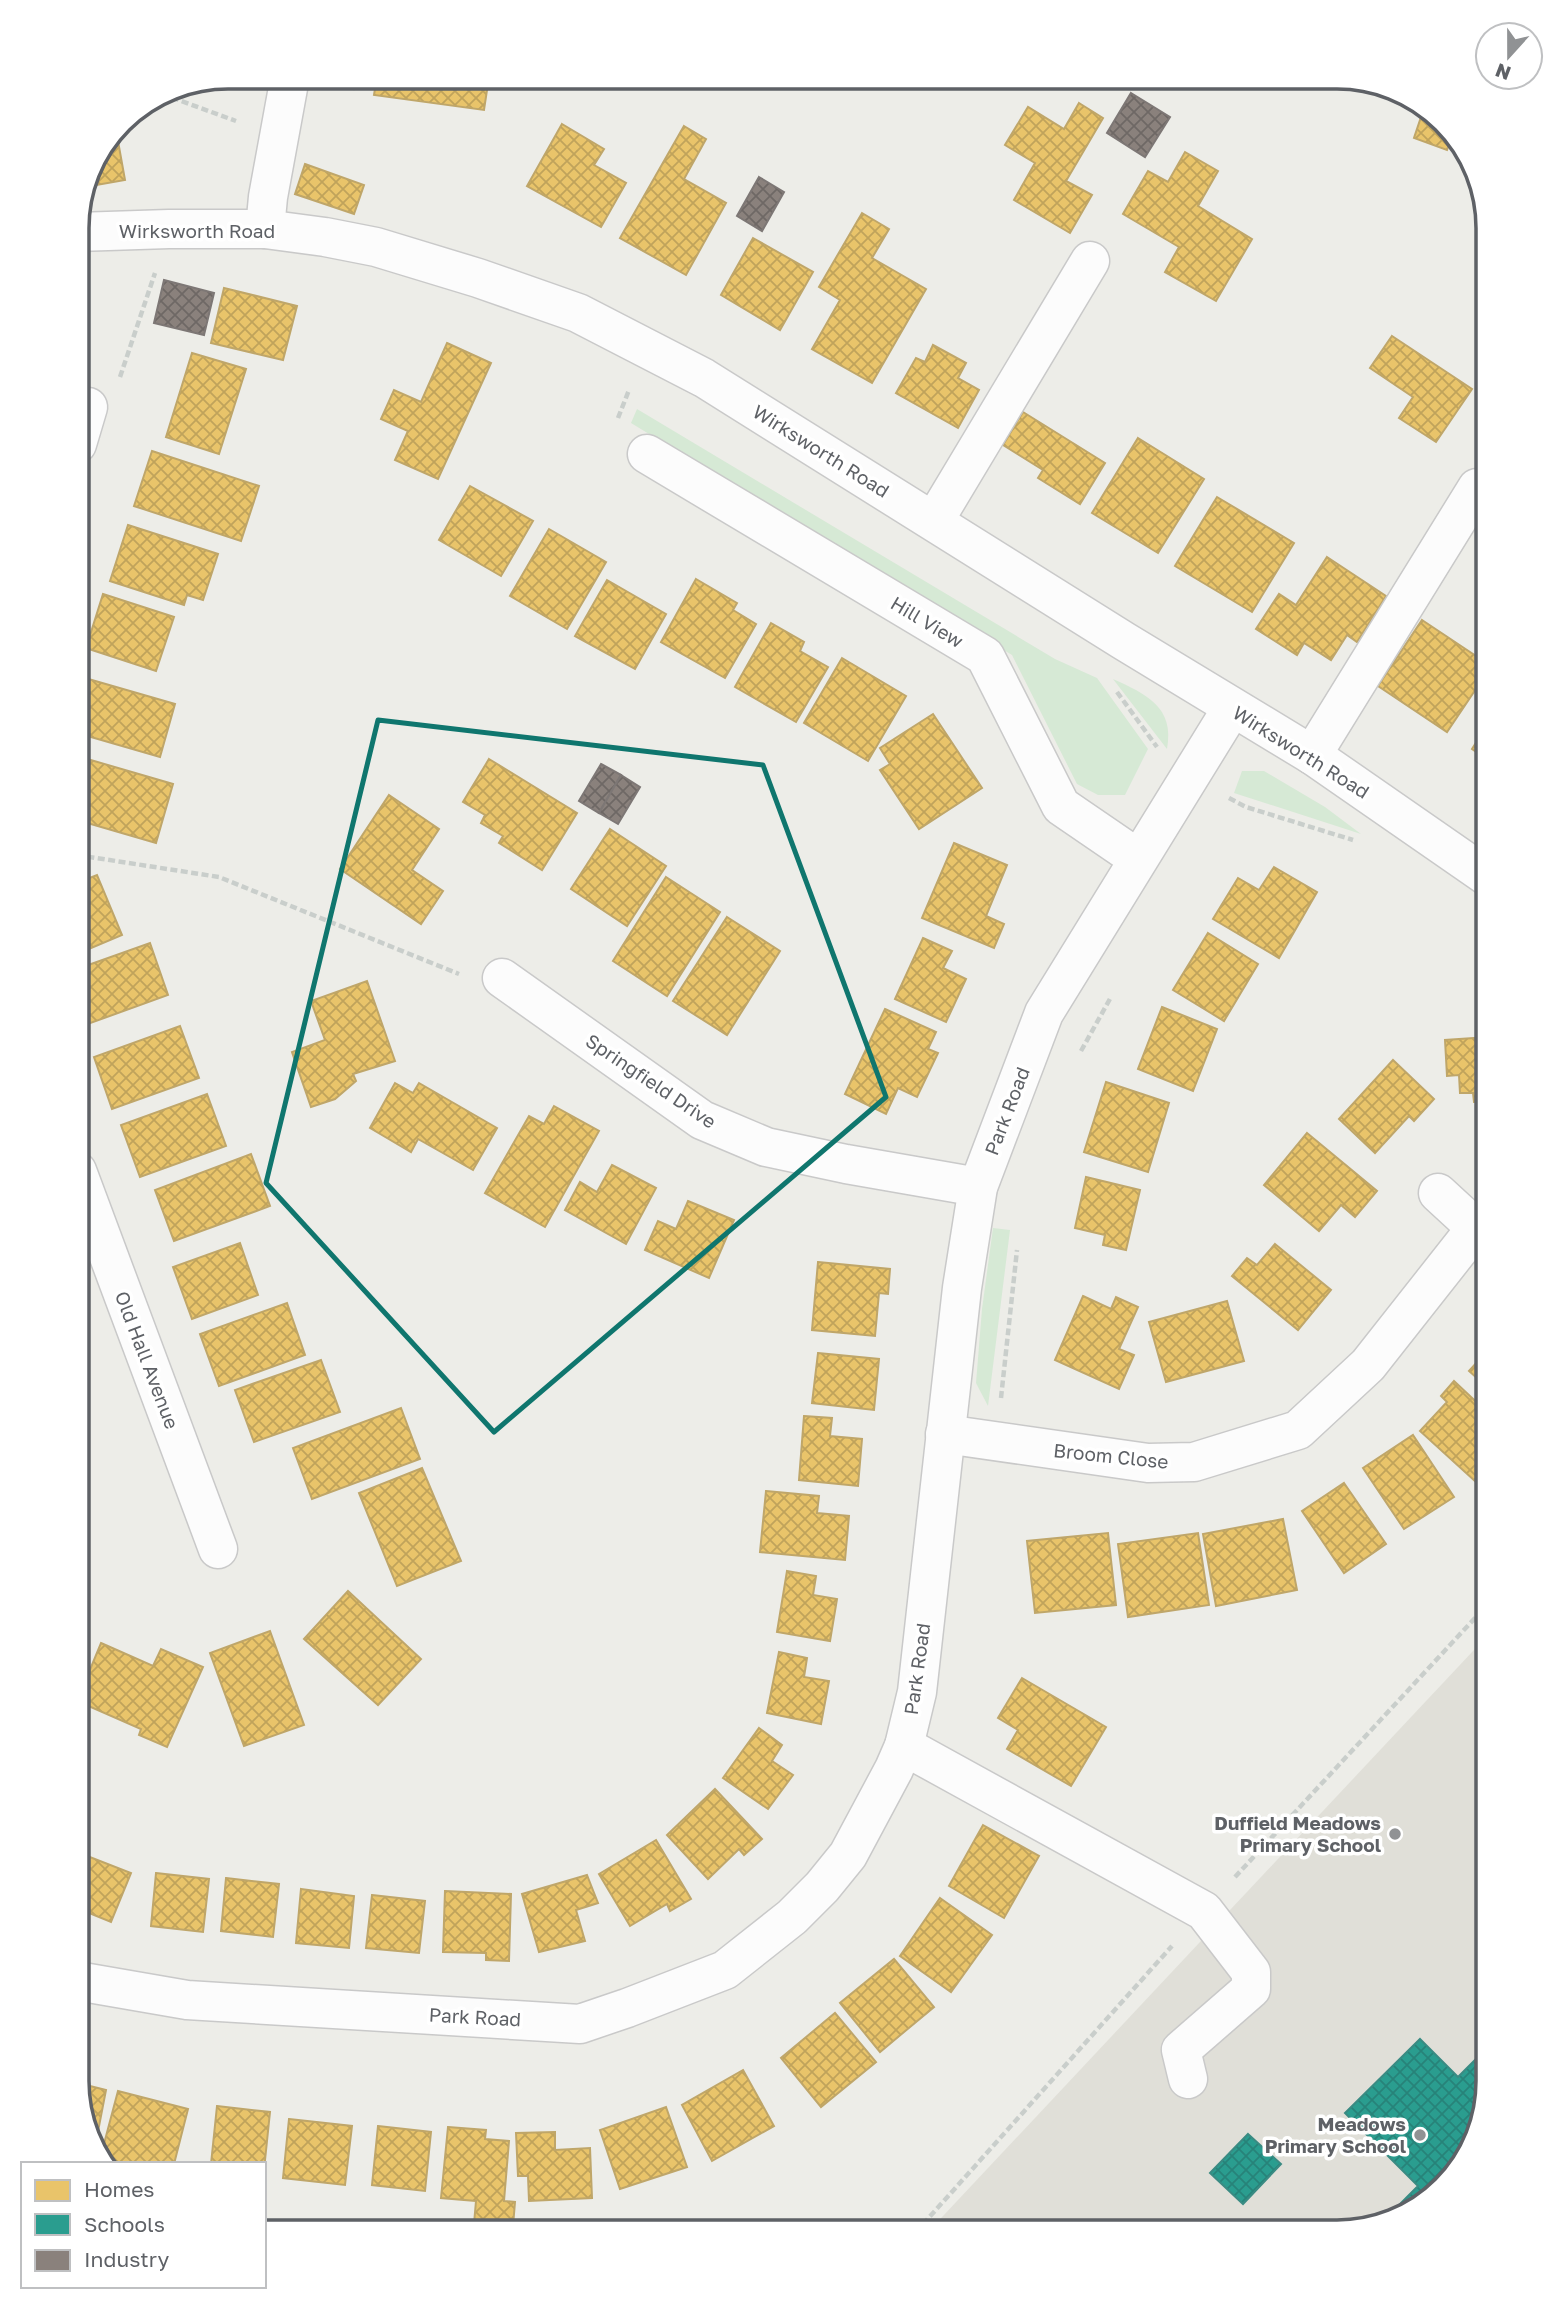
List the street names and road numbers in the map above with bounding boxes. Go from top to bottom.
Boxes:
street label: Wirksworth Road [119,219,275,242]
street label: Wirksworth Road [749,399,894,502]
street label: Hill View [887,591,968,652]
street label: Wirksworth Road [1229,700,1374,803]
street label: Springfield Drive [582,1029,721,1133]
street label: Park Road [979,1064,1034,1158]
street label: Old Hall Avenue [111,1288,184,1432]
street label: Broom Close [1052,1438,1170,1473]
street label: Park Road [899,1622,934,1716]
street label: Park Road [428,2003,522,2030]

